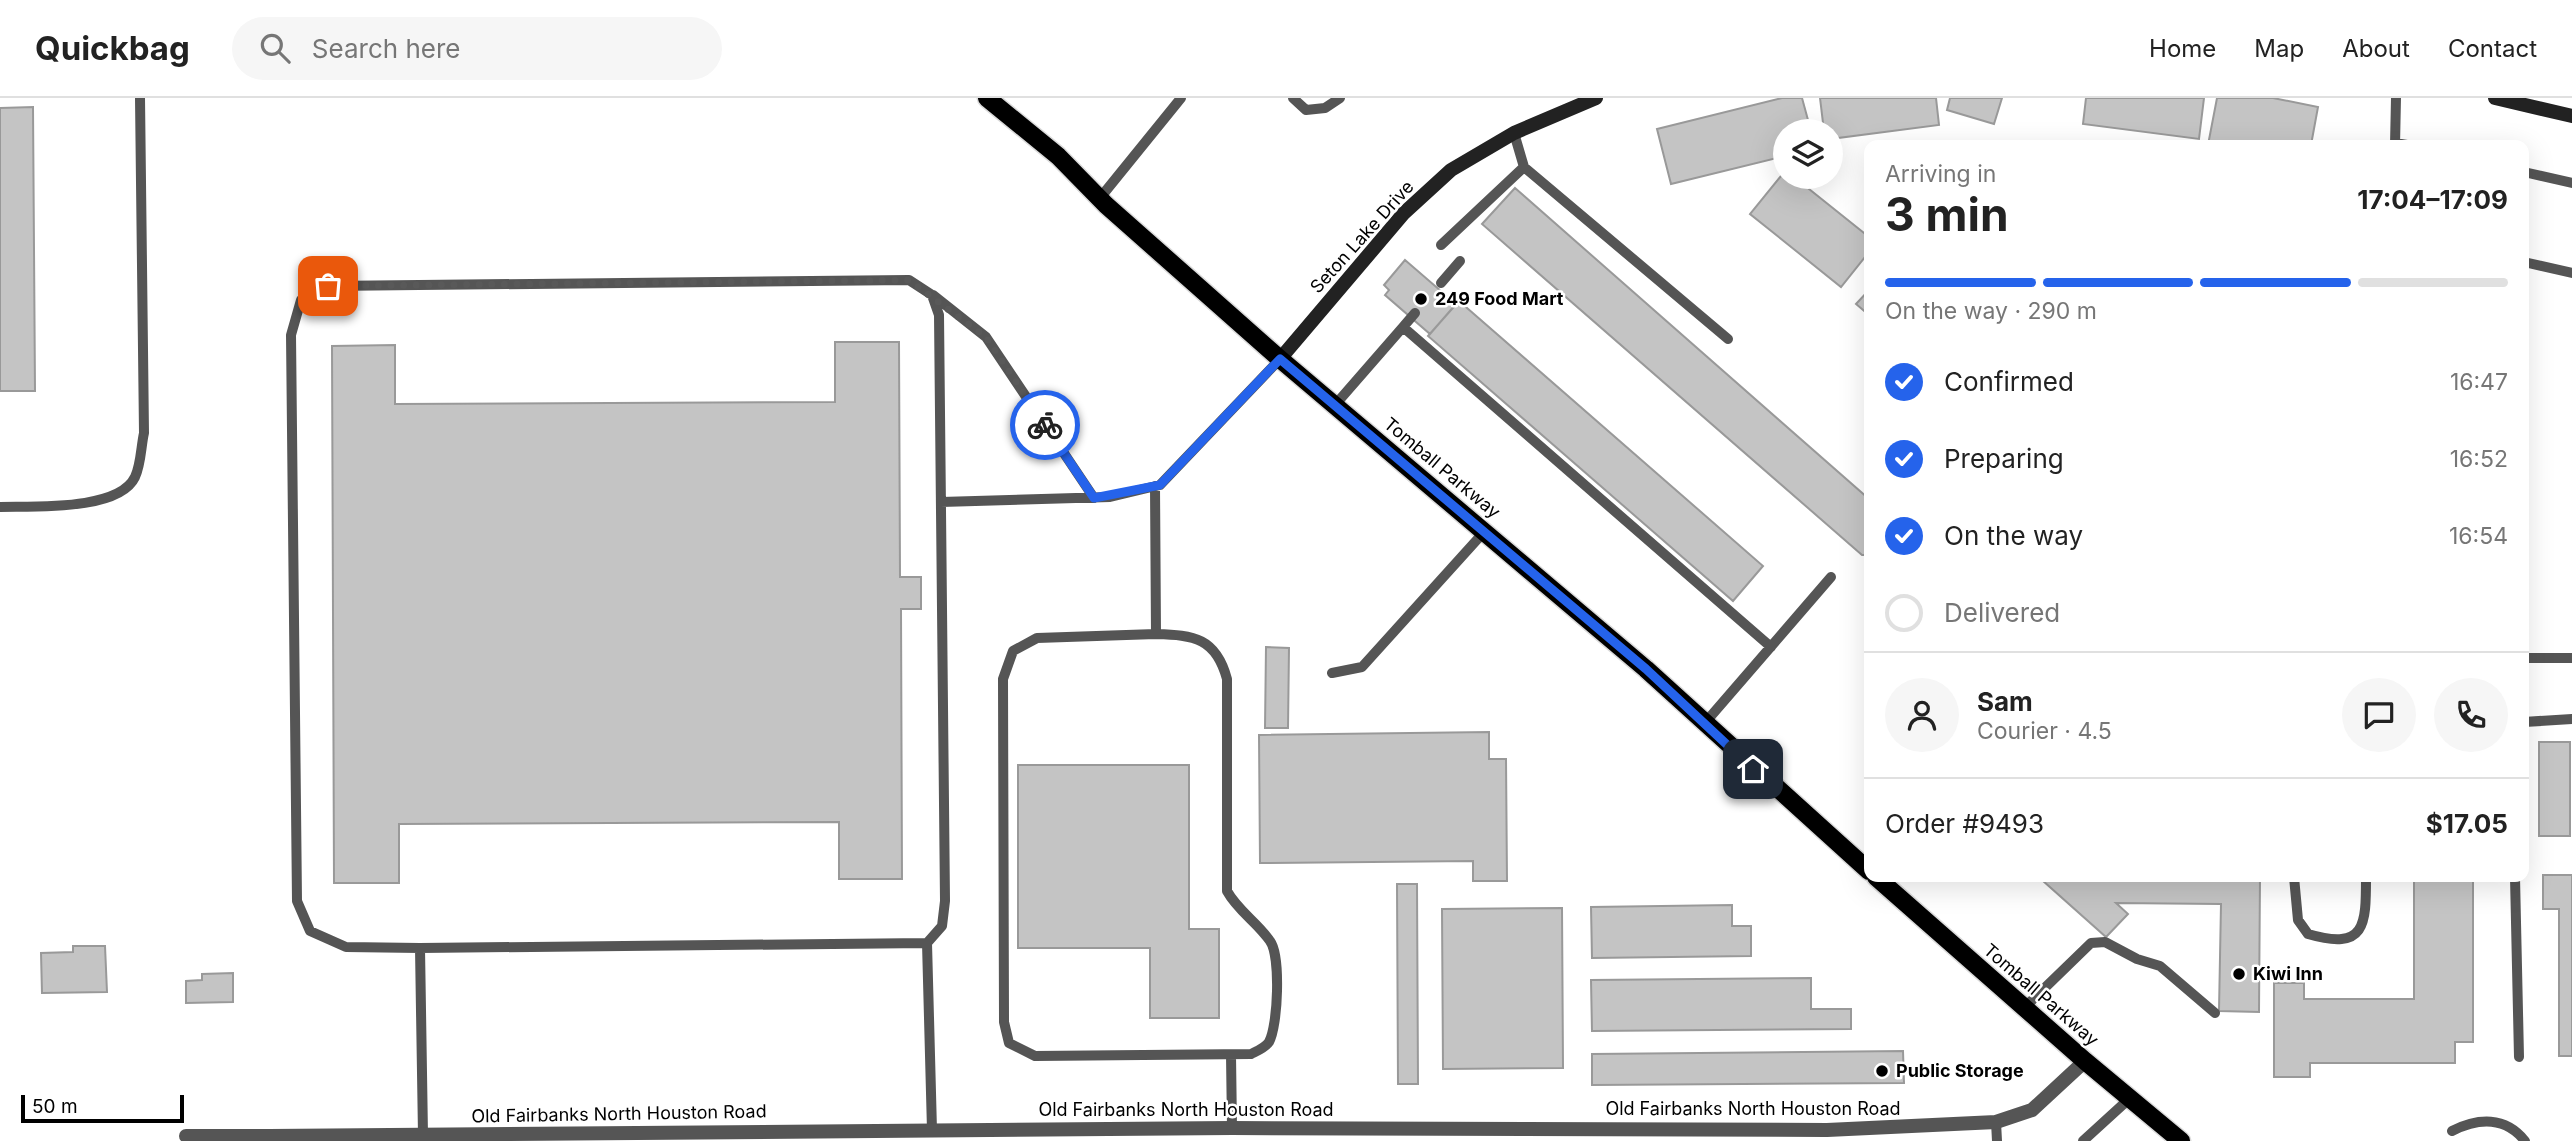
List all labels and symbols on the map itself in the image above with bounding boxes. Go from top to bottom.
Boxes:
street label: Seton Lake Drive [1306,176,1418,297]
pin [298,256,358,316]
place label: 249 Food Mart [1435,288,1564,309]
marker: 249 Food Mart [1413,291,1429,307]
courier [1010,390,1080,460]
street label: Tomball Parkway [1380,413,1505,522]
pin [1723,739,1783,799]
street label: Tomball Parkway [1980,939,2103,1050]
place label: Kiwi Inn [2253,963,2323,984]
marker: Kiwi Inn [2231,966,2247,982]
place label: Public Storage [1896,1060,2024,1081]
marker: Public Storage [1874,1063,1890,1079]
scale bar [21,1092,184,1124]
street label: Old Fairbanks North Houston Road [1605,1098,1901,1119]
street label: Old Fairbanks North Houston Road [1038,1099,1334,1120]
street label: Old Fairbanks North Houston Road [471,1100,767,1127]

